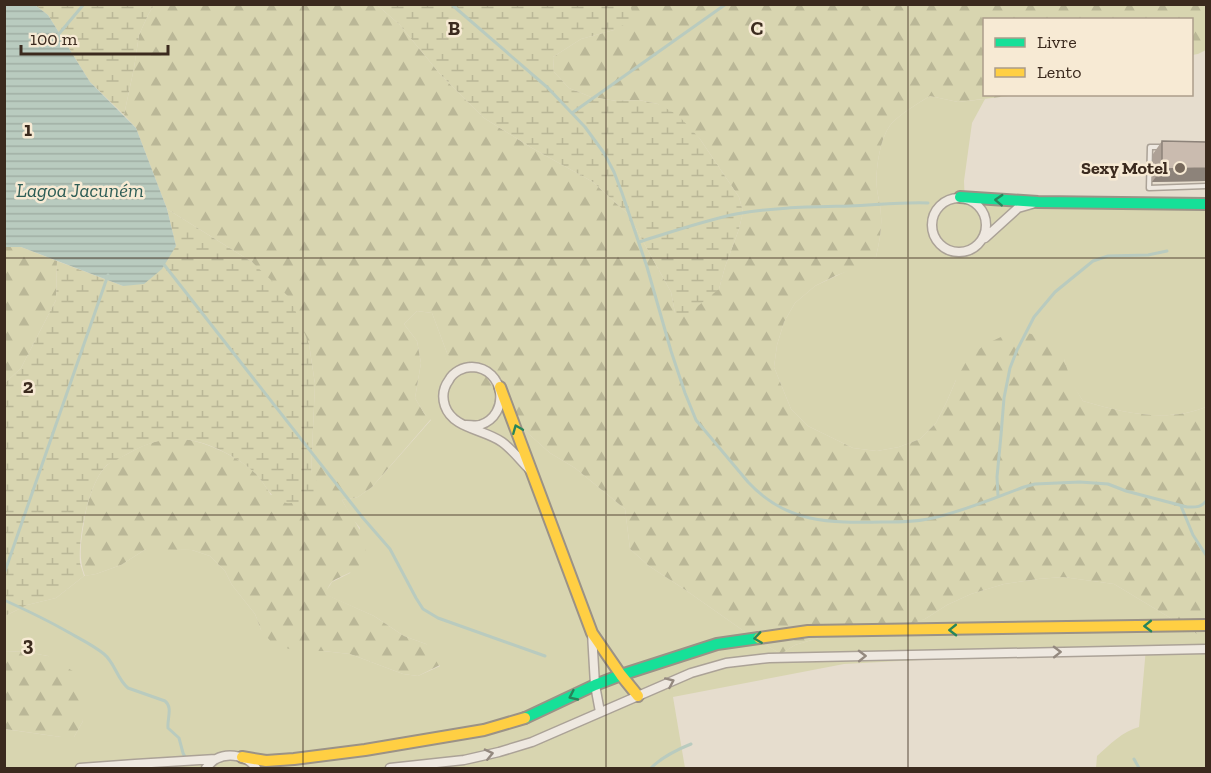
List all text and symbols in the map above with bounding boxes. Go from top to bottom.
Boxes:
text: B [448,16,460,40]
text: C [751,16,764,40]
scale bar [21,18,168,56]
legend [983,18,1193,96]
text: 100 m [30,28,78,50]
text: Livre [1037,31,1077,53]
text: Lento [1037,61,1082,83]
text: 1 [24,117,32,141]
place label: Sexy Motel [1081,157,1168,179]
marker: Sexy Motel [1173,161,1187,175]
water label: Lagoa Jacuném [16,178,144,202]
one-way arrow [994,193,1003,206]
text: 2 [23,374,34,398]
one-way arrow [512,425,524,436]
one-way arrow [1144,620,1153,632]
one-way arrow [949,623,958,636]
one-way arrow [754,631,763,643]
text: 3 [23,632,34,656]
one-way arrow [1052,646,1061,658]
one-way arrow [857,650,866,662]
one-way arrow [664,677,675,689]
one-way arrow [569,688,580,700]
one-way arrow [484,748,494,761]

